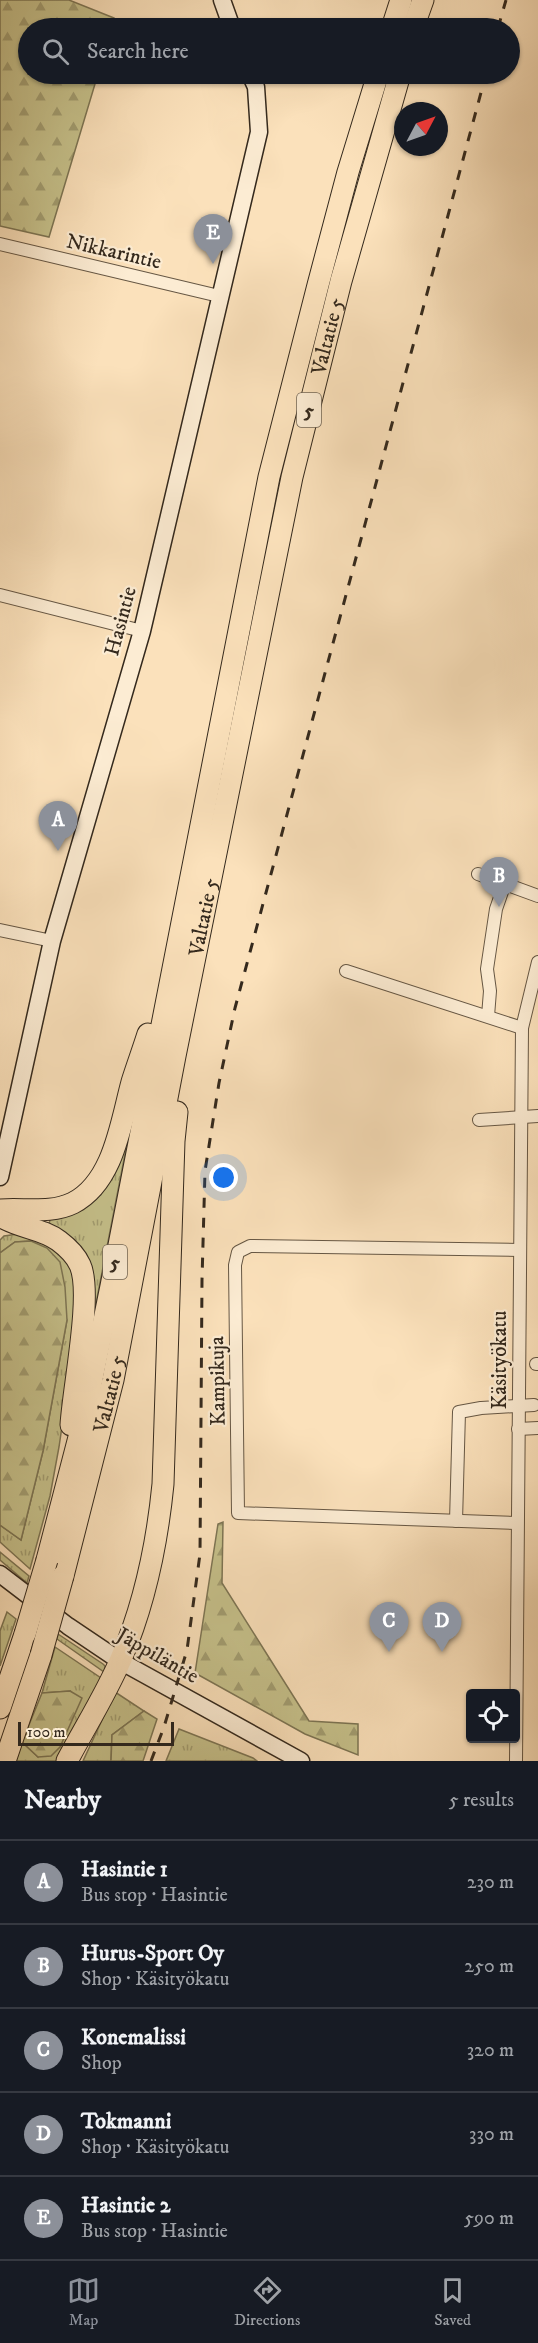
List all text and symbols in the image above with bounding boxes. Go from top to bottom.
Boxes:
search box [18,18,520,84]
icon: search [39,35,72,68]
text: Search here [87,38,189,65]
north arrow [394,102,448,156]
pin: E [194,214,232,264]
street label: Nikkarintie [64,228,164,276]
street label: Valtatie 5 [306,295,350,379]
road number: 5 [297,393,321,427]
street label: Hasintie [99,583,143,659]
pin: A [38,802,78,851]
pin: B [480,858,518,907]
street label: Valtatie 5 [183,876,225,959]
your location [209,1163,238,1192]
road number: 5 [103,1245,127,1279]
street label: Käsityökatu [487,1311,513,1409]
street label: Kampikuja [204,1336,232,1426]
street label: Valtatie 5 [88,1353,131,1436]
pin: C [370,1602,408,1652]
pin: D [422,1602,462,1652]
street label: Jäppiläntie [110,1621,203,1690]
map controls [466,1689,520,1743]
button: locate [466,1689,520,1743]
scale bar [18,1719,174,1746]
text: 100 m [27,1722,66,1742]
text: Nearby [24,1784,101,1817]
text: 5 results [449,1788,514,1813]
text: Hasintie 1 [81,1856,168,1883]
text: A [37,1870,50,1895]
text: 230 m [467,1870,514,1895]
text: Bus stop · Hasintie [81,1883,228,1908]
text: Hurus-Sport Oy [81,1940,224,1967]
text: B [37,1954,50,1979]
text: 250 m [464,1954,514,1979]
text: Shop · Käsityökatu [81,1967,229,1992]
text: Konemalissi [81,2024,186,2051]
text: C [37,2038,50,2063]
text: 320 m [467,2038,514,2063]
text: Shop [81,2051,122,2076]
text: Tokmanni [81,2108,171,2135]
text: D [36,2122,51,2147]
text: 330 m [469,2122,514,2147]
text: Shop · Käsityökatu [81,2135,229,2160]
text: Hasintie 2 [81,2192,171,2219]
text: E [36,2206,51,2231]
text: 590 m [464,2206,514,2231]
text: Bus stop · Hasintie [81,2219,228,2244]
tab: Map [67,2274,100,2330]
tab: Directions [234,2274,300,2330]
tab: Saved [434,2274,471,2330]

